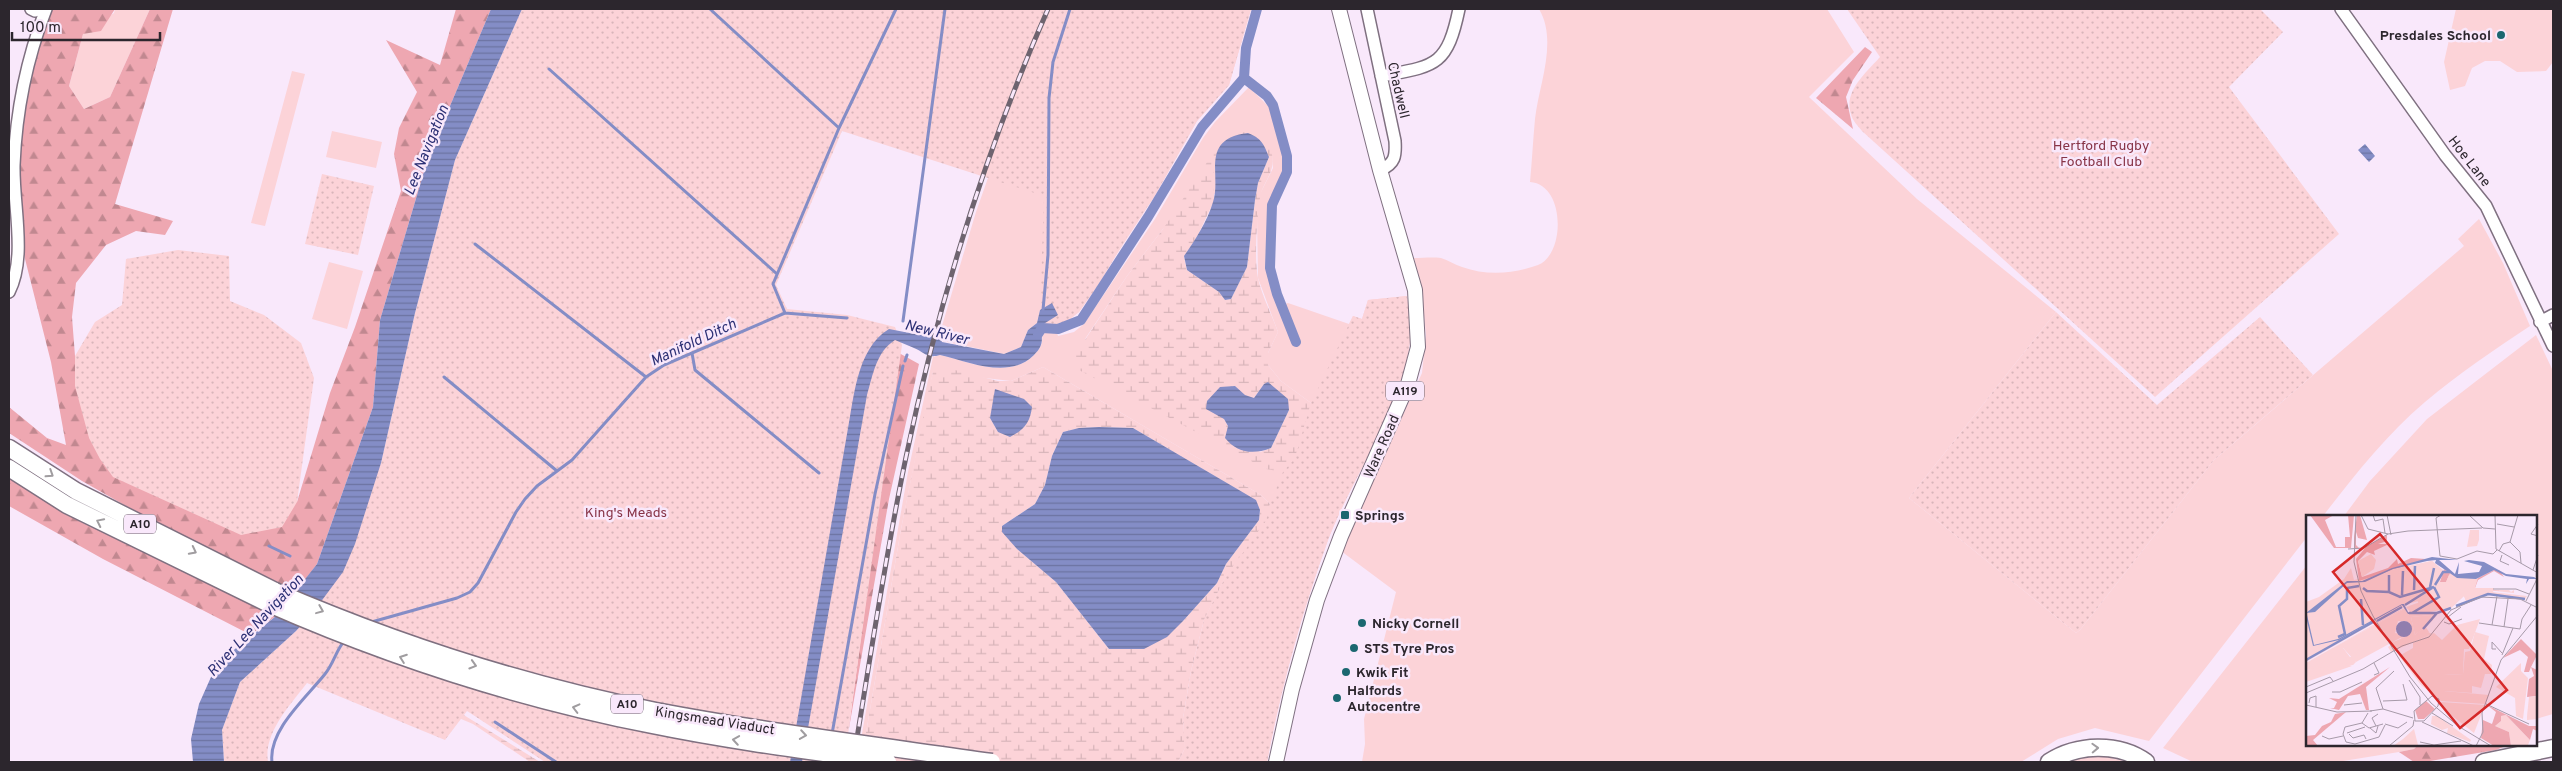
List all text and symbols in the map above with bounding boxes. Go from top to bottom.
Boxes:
scale bar [12,10,160,42]
text: 100 m [20,19,61,38]
place label: Presdales School [2380,28,2491,45]
marker: Presdales School [2495,29,2507,41]
street label: Chadwell [1383,61,1412,120]
water label: Lee Navigation [401,103,454,199]
street label: Hoe Lane [2444,133,2494,191]
park label: Hertford Rugby Football Club [2053,138,2149,171]
water label: Manifold Ditch [648,315,740,372]
water label: New River [903,316,972,351]
road number: A119 [1386,382,1424,401]
street label: Ware Road [1361,412,1404,481]
one-way arrow [44,468,53,478]
park label: King's Meads [585,505,667,522]
place label: Springs [1355,508,1405,525]
marker: Springs [1339,509,1351,521]
road number: A10 [124,514,156,534]
inset map [2306,515,2537,746]
one-way arrow [96,518,105,528]
one-way arrow [188,545,197,555]
water label: River Lee Navigation [204,571,308,681]
one-way arrow [315,604,324,614]
place label: Nicky Cornell [1372,616,1459,633]
marker: Nicky Cornell [1356,617,1368,629]
place label: STS Tyre Pros [1364,641,1455,658]
marker: STS Tyre Pros [1348,642,1360,654]
one-way arrow [400,654,408,664]
one-way arrow [468,659,477,669]
place label: Kwik Fit [1356,665,1409,682]
marker: Kwik Fit [1340,666,1352,678]
place label: Halfords Autocentre [1347,683,1421,716]
marker: Halfords Autocentre [1331,692,1343,704]
road number: A10 [611,694,643,714]
one-way arrow [572,703,581,714]
street label: Kingsmead Viaduct [654,704,776,739]
one-way arrow [799,729,807,739]
one-way arrow [731,735,740,745]
one-way arrow [2091,743,2099,753]

